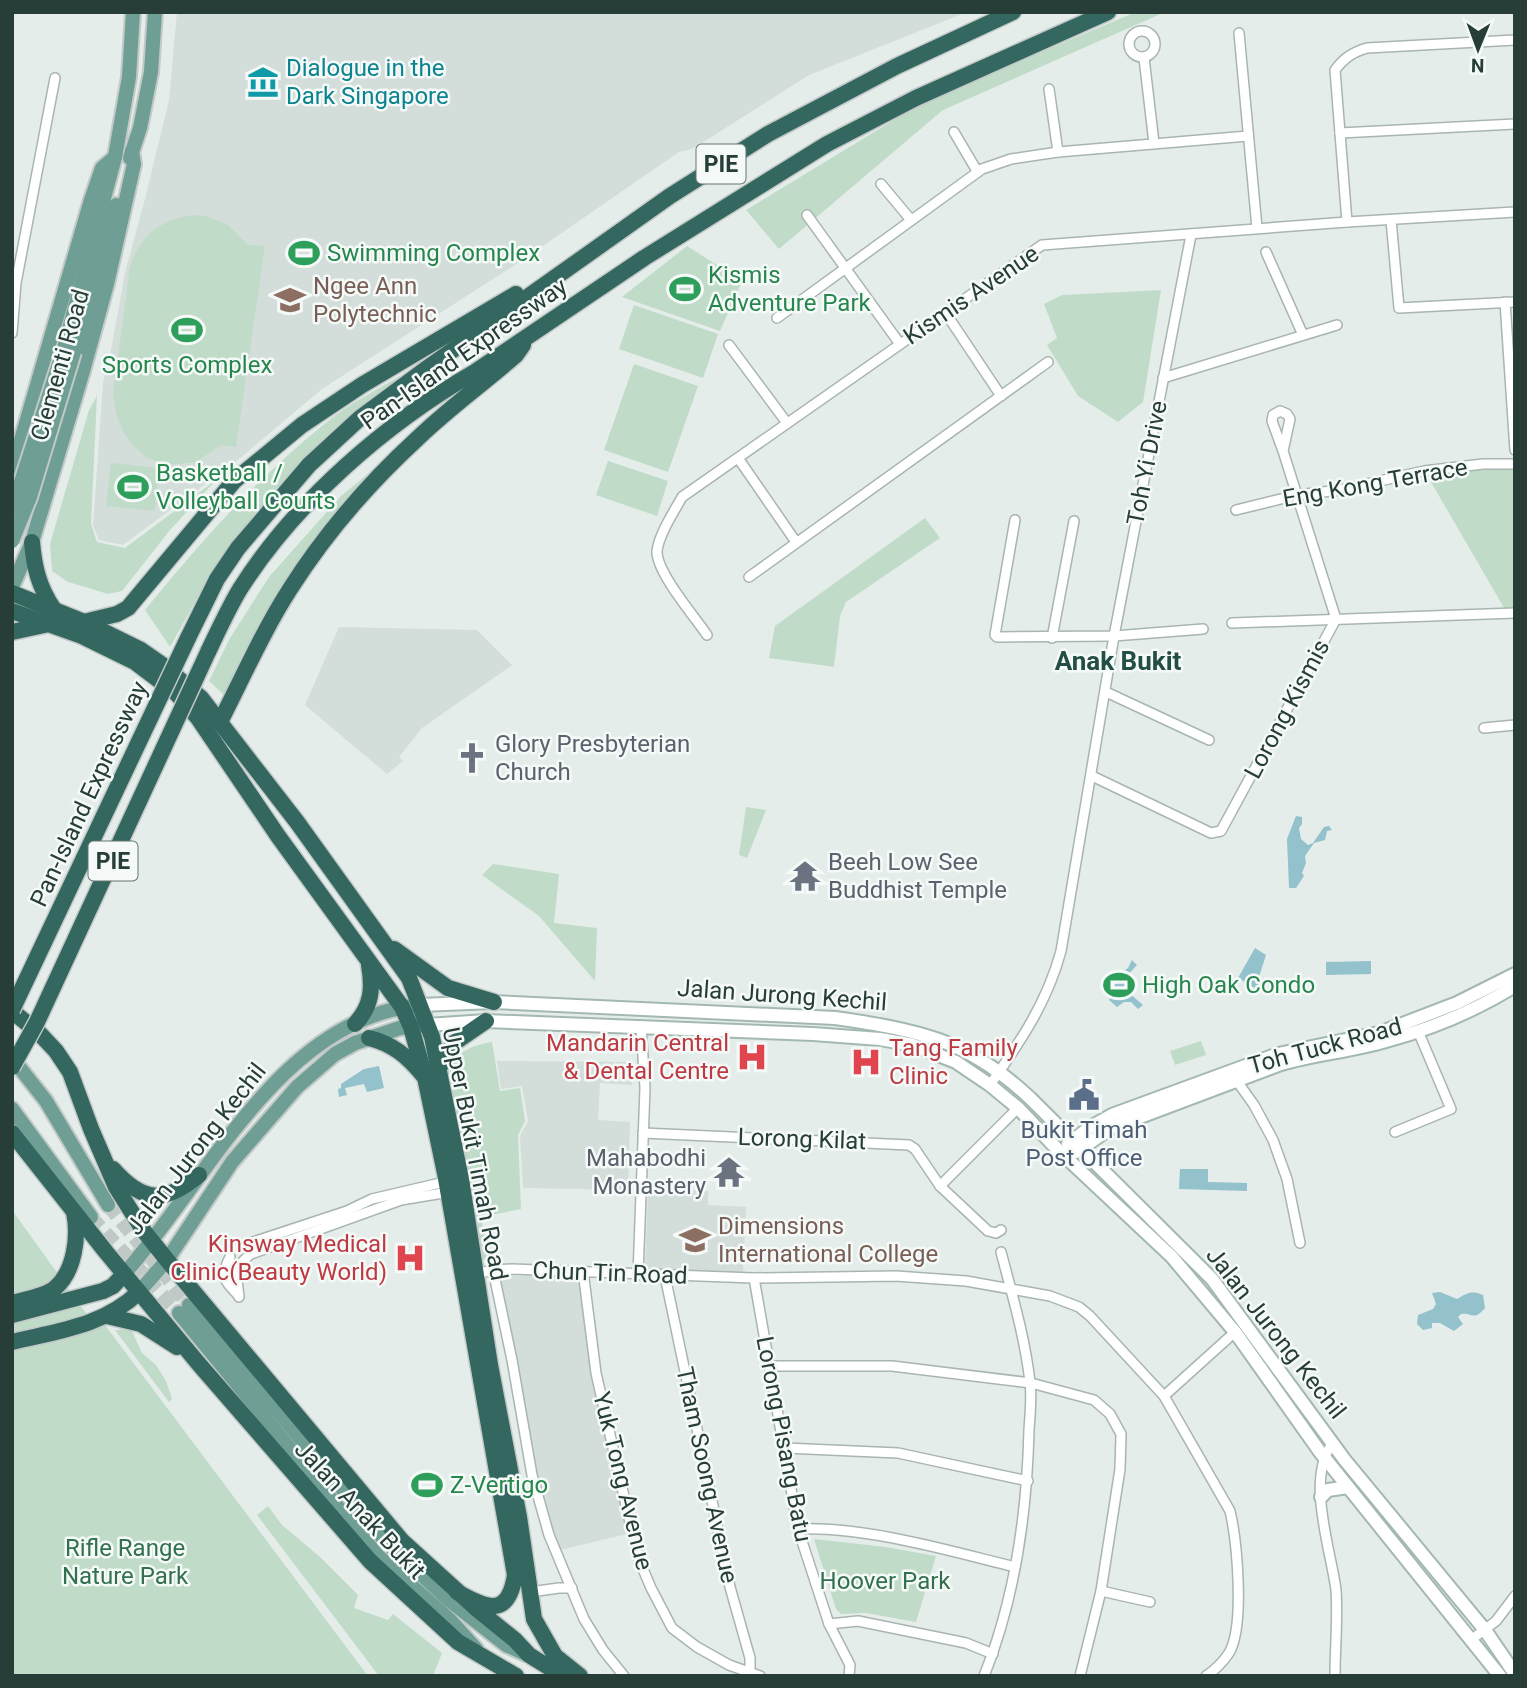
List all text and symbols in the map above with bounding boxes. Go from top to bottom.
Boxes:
north arrow [1443,14,1513,84]
place label: Dialogue in the Dark Singapore [286,54,449,110]
text: N [1471,54,1485,77]
museum icon: Dialogue in the Dark Singapore [246,65,280,99]
road number: PIE [696,144,746,183]
sports icon: Swimming Complex [287,236,321,270]
place label: Swimming Complex [327,239,540,267]
street label: Kismis Avenue [898,240,1044,350]
place label: Kismis Adventure Park [708,261,872,317]
place label: Ngee Ann Polytechnic [313,272,437,328]
street label: Pan-Island Expressway [356,272,573,436]
sports icon: Kismis Adventure Park [668,272,702,306]
school or university icon: Ngee Ann Polytechnic [273,283,307,317]
street label: Clementi Road [25,286,95,444]
sports icon: Sports Complex [170,313,204,347]
place label: Sports Complex [102,351,272,379]
street label: Toh Yi Drive [1121,398,1173,528]
street label: Eng Kong Terrace [1280,453,1470,513]
place label: Basketball / Volleyball Courts [156,459,336,515]
sports icon: Basketball / Volleyball Courts [116,470,150,504]
street label: Lorong Kismis [1239,635,1335,783]
district label: Anak Bukit [1055,646,1182,676]
street label: Pan-Island Expressway [24,676,154,911]
place label: Glory Presbyterian Church [495,730,690,786]
church icon: Glory Presbyterian Church [455,741,489,775]
road number: PIE [88,842,138,880]
place label: Beeh Low See Buddhist Temple [828,848,1007,904]
temple icon: Beeh Low See Buddhist Temple [788,859,822,893]
sports icon: High Oak Condo [1102,968,1136,1002]
place label: High Oak Condo [1142,971,1315,999]
street label: Jalan Jurong Kechil [676,974,888,1016]
street label: Toh Tuck Road [1245,1012,1405,1080]
street label: Upper Bukit Timah Road [437,1025,513,1283]
place label: Mandarin Central & Dental Centre [546,1029,729,1085]
place label: Tang Family Clinic [889,1034,1018,1090]
hospital icon: Mandarin Central & Dental Centre [735,1040,769,1074]
hospital icon: Tang Family Clinic [849,1045,883,1079]
street label: Jalan Jurong Kechil [120,1058,272,1240]
public building icon: Bukit Timah Post Office [1067,1078,1101,1112]
place label: Bukit Timah Post Office [1021,1116,1148,1172]
street label: Lorong Kilat [737,1123,867,1155]
place label: Mahabodhi Monastery [586,1144,707,1200]
temple icon: Mahabodhi Monastery [712,1155,746,1189]
place label: Dimensions International College [718,1212,938,1268]
school or university icon: Dimensions International College [678,1223,712,1257]
place label: Kinsway Medical Clinic(Beauty World) [170,1230,387,1286]
hospital icon: Kinsway Medical Clinic(Beauty World) [393,1241,427,1275]
street label: Jalan Jurong Kechil [1200,1242,1352,1424]
street label: Chun Tin Road [532,1256,688,1290]
street label: Lorong Pisang Batu [750,1334,818,1544]
street label: Tham Soong Avenue [670,1364,744,1586]
street label: Yuk Tong Avenue [587,1389,659,1573]
street label: Jalan Anak Bukit [289,1435,431,1585]
sports icon: Z-Vertigo [410,1468,444,1502]
place label: Z-Vertigo [450,1471,548,1499]
park label: Rifle Range Nature Park [62,1534,189,1590]
park label: Hoover Park [820,1567,951,1595]

